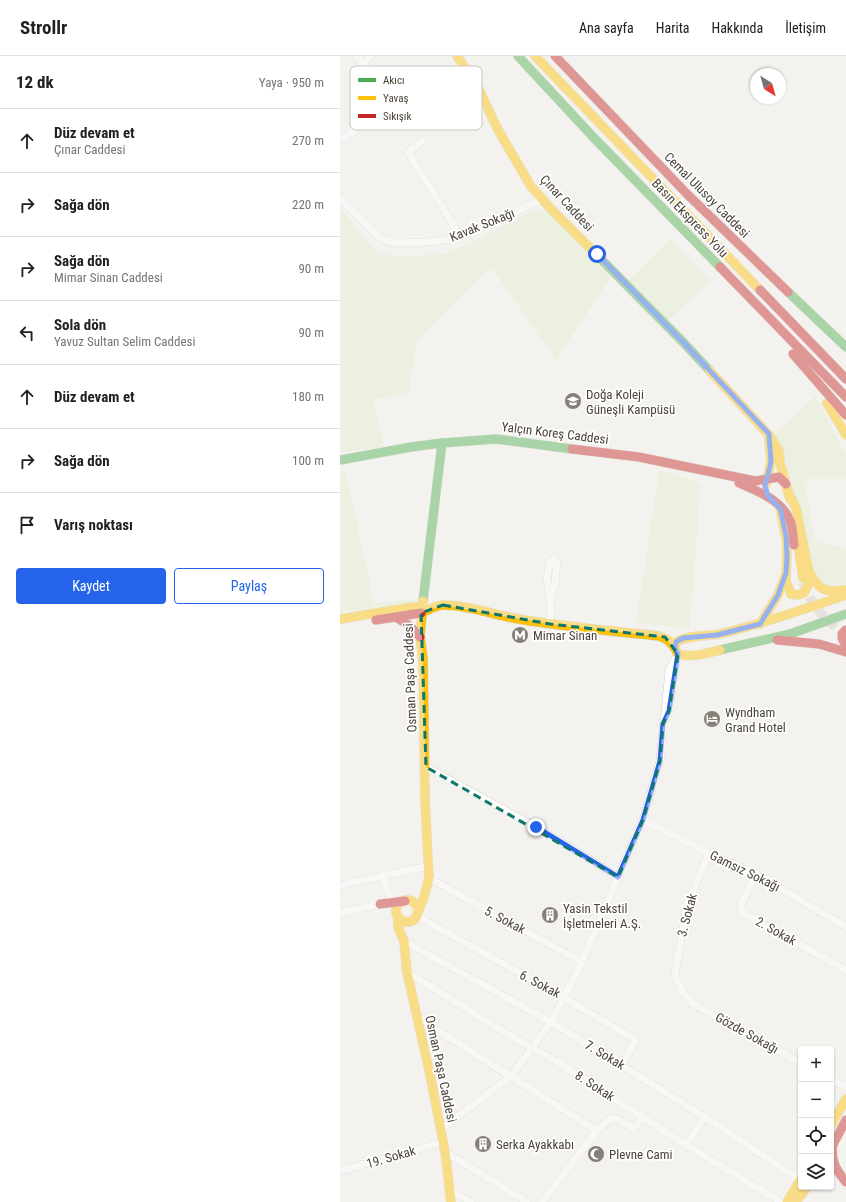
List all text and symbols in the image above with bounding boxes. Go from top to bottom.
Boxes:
text: Strollr [20,16,67,39]
text: Ana sayfa [579,20,634,36]
text: Harita [656,20,689,36]
text: Hakkında [711,20,763,36]
text: İletişim [785,20,826,36]
legend [350,66,482,130]
north arrow [750,68,786,104]
text: 12 dk [16,72,54,92]
text: Akıcı [383,74,405,87]
text: Yaya · 950 m [259,75,324,90]
text: Yavaş [383,92,408,105]
text: Sıkışık [383,110,411,123]
text: Düz devam et [54,124,135,142]
icon: ahead [16,130,38,152]
text: 270 m [292,133,324,148]
text: Çınar Caddesi [54,142,125,157]
street label: Cemal Ulusoy Caddesi [661,149,753,241]
street label: Çınar Caddesi [537,172,597,234]
street label: Basın Ekspress Yolu [649,176,731,260]
icon: right [16,194,38,216]
text: Sağa dön [54,196,110,214]
text: 220 m [292,197,324,212]
street label: Kavak Sokağı [447,205,517,245]
route start [588,245,606,263]
text: Sağa dön [54,252,110,270]
icon: right [16,258,38,280]
text: 90 m [298,261,324,276]
text: Mimar Sinan Caddesi [54,270,163,285]
text: Sola dön [54,316,106,334]
icon: left [16,322,38,344]
text: 90 m [298,325,324,340]
text: Yavuz Sultan Selim Caddesi [54,334,195,349]
icon: ahead [16,386,38,408]
place label: Doğa Koleji Güneşli Kampüsü [586,387,675,417]
text: Düz devam et [54,388,135,406]
text: 180 m [292,389,324,404]
school or university icon: Doğa Koleji Güneşli Kampüsü [563,391,583,411]
street label: Yalçın Koreş Caddesi [501,419,609,447]
icon: right [16,450,38,472]
text: Sağa dön [54,452,110,470]
text: 100 m [292,453,324,468]
icon: arrive [16,514,38,536]
text: Varış noktası [54,516,133,534]
button: Kaydet [16,568,166,604]
button: Paylaş [174,568,324,604]
street label: Osman Paşa Caddesi [401,623,419,733]
metro station icon: Mimar Sinan [510,625,530,645]
place label: Mimar Sinan [533,628,597,643]
place label: Wyndham Grand Hotel [725,705,786,735]
hotel icon: Wyndham Grand Hotel [702,709,722,729]
route end [527,818,545,836]
street label: Gamsız Sokağı [707,848,783,894]
street label: 3. Sokak [674,892,700,938]
place label: Yasin Tekstil İşletmeleri A.Ş. [563,901,641,931]
street label: 5. Sokak [482,903,528,937]
building icon: Yasin Tekstil İşletmeleri A.Ş. [540,905,560,925]
street label: 2. Sokak [753,914,799,948]
street label: 6. Sokak [517,967,563,1001]
street label: Gözde Sokağı [713,1009,781,1057]
street label: Osman Paşa Caddesi [422,1014,460,1124]
street label: 7. Sokak [582,1037,628,1073]
map controls [798,1046,834,1190]
button: + [798,1046,834,1082]
street label: 8. Sokak [572,1068,618,1104]
button: − [798,1082,834,1118]
button: locate [798,1118,834,1154]
building icon: Serka Ayakkabı [473,1134,493,1154]
place label: Serka Ayakkabı [496,1137,574,1152]
street label: 19. Sokak [365,1143,417,1171]
mosque icon: Plevne Cami [586,1144,606,1164]
place label: Plevne Cami [609,1147,673,1162]
button: layers [798,1154,834,1190]

